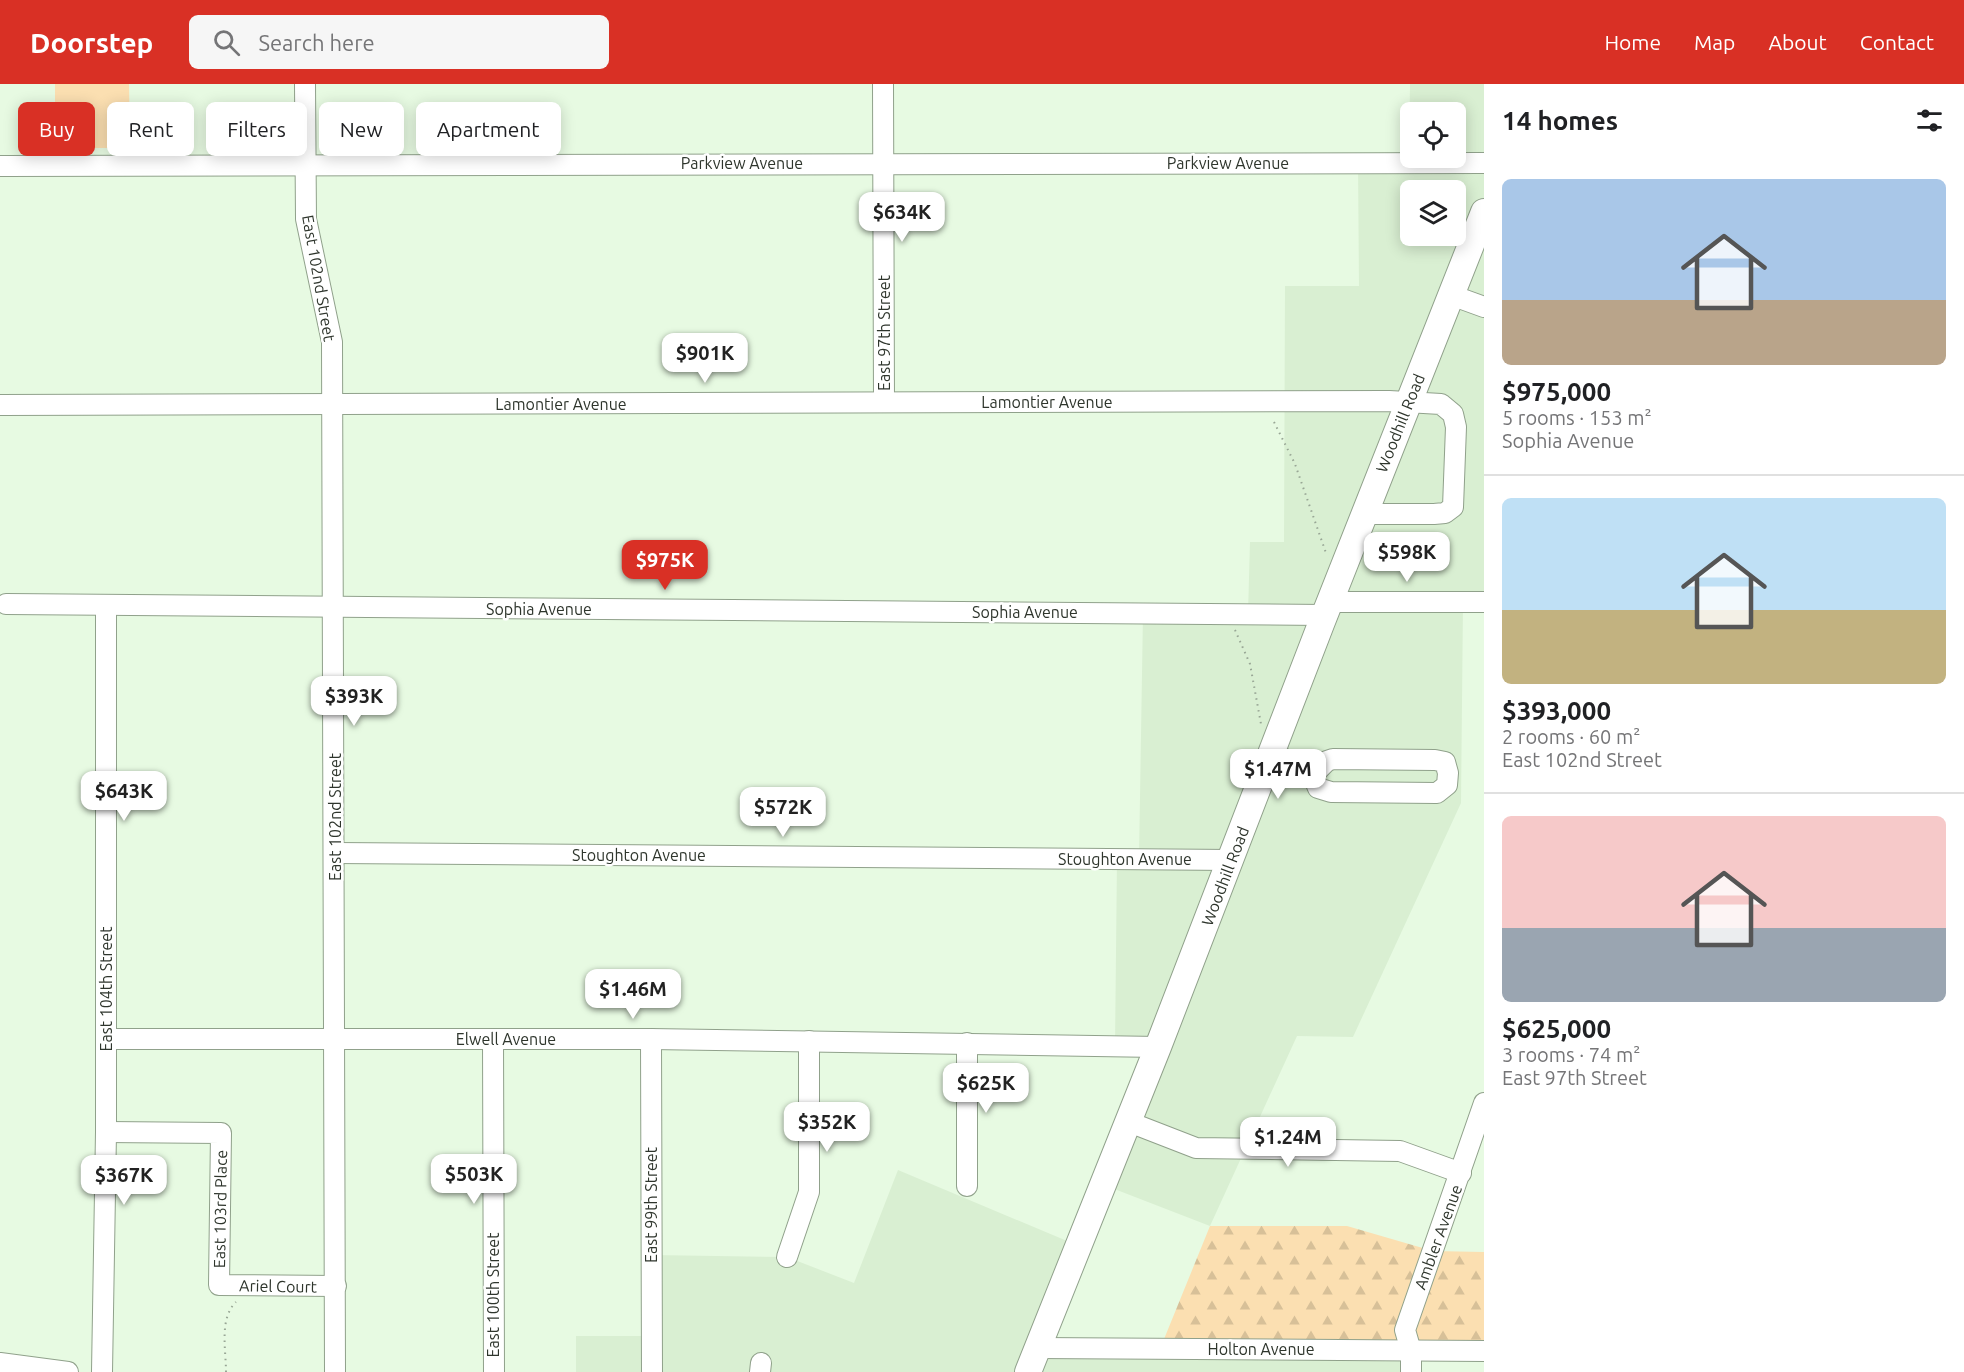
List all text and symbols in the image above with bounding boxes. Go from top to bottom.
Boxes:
search box [189,15,609,69]
icon: search [210,26,243,59]
text: Doorstep [30,27,153,58]
text: Search here [258,30,375,55]
text: Home [1604,30,1661,54]
text: Map [1694,30,1735,54]
text: About [1768,30,1827,54]
text: Contact [1860,30,1934,54]
chip: Buy [18,102,95,156]
chip: Rent [107,102,194,156]
chip: Filters [206,102,307,156]
chip: New [319,102,404,156]
chip: Apartment [416,102,561,156]
map controls [1400,102,1466,246]
button: locate [1400,102,1466,168]
icon: filters [1913,104,1946,137]
text: 14 homes [1502,106,1618,135]
street label: Parkview Avenue [681,154,803,172]
street label: Parkview Avenue [1167,154,1289,172]
button: layers [1400,180,1466,246]
pin: $634K [860,192,944,243]
text: $634K [873,200,931,223]
street label: East 102nd Street [299,213,339,343]
icon: home [1670,218,1778,326]
street label: East 97th Street [875,274,893,391]
pin: $901K [663,333,747,384]
text: $901K [676,341,734,364]
street label: Woodhill Road [1372,371,1428,475]
text: $975,000 [1502,377,1611,406]
street label: Lamontier Avenue [981,393,1113,411]
street label: Lamontier Avenue [495,395,627,413]
text: 5 rooms · 153 m² [1502,406,1652,429]
text: Sophia Avenue [1502,429,1634,452]
pin: $598K [1365,532,1449,583]
icon: home [1670,537,1778,645]
pin: $975K [623,540,707,591]
text: $598K [1378,540,1436,563]
text: $975K [636,548,694,571]
street label: Sophia Avenue [486,600,592,618]
street label: Sophia Avenue [972,603,1078,621]
pin: $393K [312,676,396,727]
text: $393K [325,684,383,707]
text: $393,000 [1502,696,1611,725]
text: 2 rooms · 60 m² [1502,725,1640,748]
text: East 102nd Street [1502,748,1662,771]
pin: $1.47M [1229,749,1327,800]
street label: East 102nd Street [326,752,344,881]
text: $1.47M [1244,757,1312,780]
pin: $643K [82,771,166,822]
text: $643K [95,779,153,802]
pin: $572K [741,787,825,838]
text: $572K [754,795,812,818]
street label: Woodhill Road [1198,824,1252,928]
street label: Stoughton Avenue [572,846,706,864]
street label: Stoughton Avenue [1058,850,1192,868]
icon: home [1670,855,1778,963]
street label: East 104th Street [97,926,115,1051]
pin: $1.46M [584,969,682,1020]
text: $1.46M [599,977,667,1000]
text: $625,000 [1502,1014,1611,1043]
street label: Elwell Avenue [456,1030,556,1048]
text: 3 rooms · 74 m² [1502,1043,1640,1066]
pin: $625K [944,1063,1028,1114]
text: East 97th Street [1502,1066,1647,1089]
text: $625K [957,1071,1015,1094]
pin: $352K [785,1102,869,1153]
text: $352K [798,1110,856,1133]
pin: $1.24M [1239,1117,1337,1168]
text: $1.24M [1254,1125,1322,1148]
street label: East 99th Street [642,1146,660,1263]
street label: East 103rd Place [210,1150,230,1268]
pin: $503K [432,1154,516,1205]
pin: $367K [82,1155,166,1206]
text: $503K [445,1162,503,1185]
text: $367K [95,1163,153,1186]
street label: Ambler Avenue [1411,1182,1465,1292]
street label: East 100th Street [484,1232,502,1357]
street label: Ariel Court [239,1276,318,1296]
street label: Holton Avenue [1207,1340,1315,1358]

